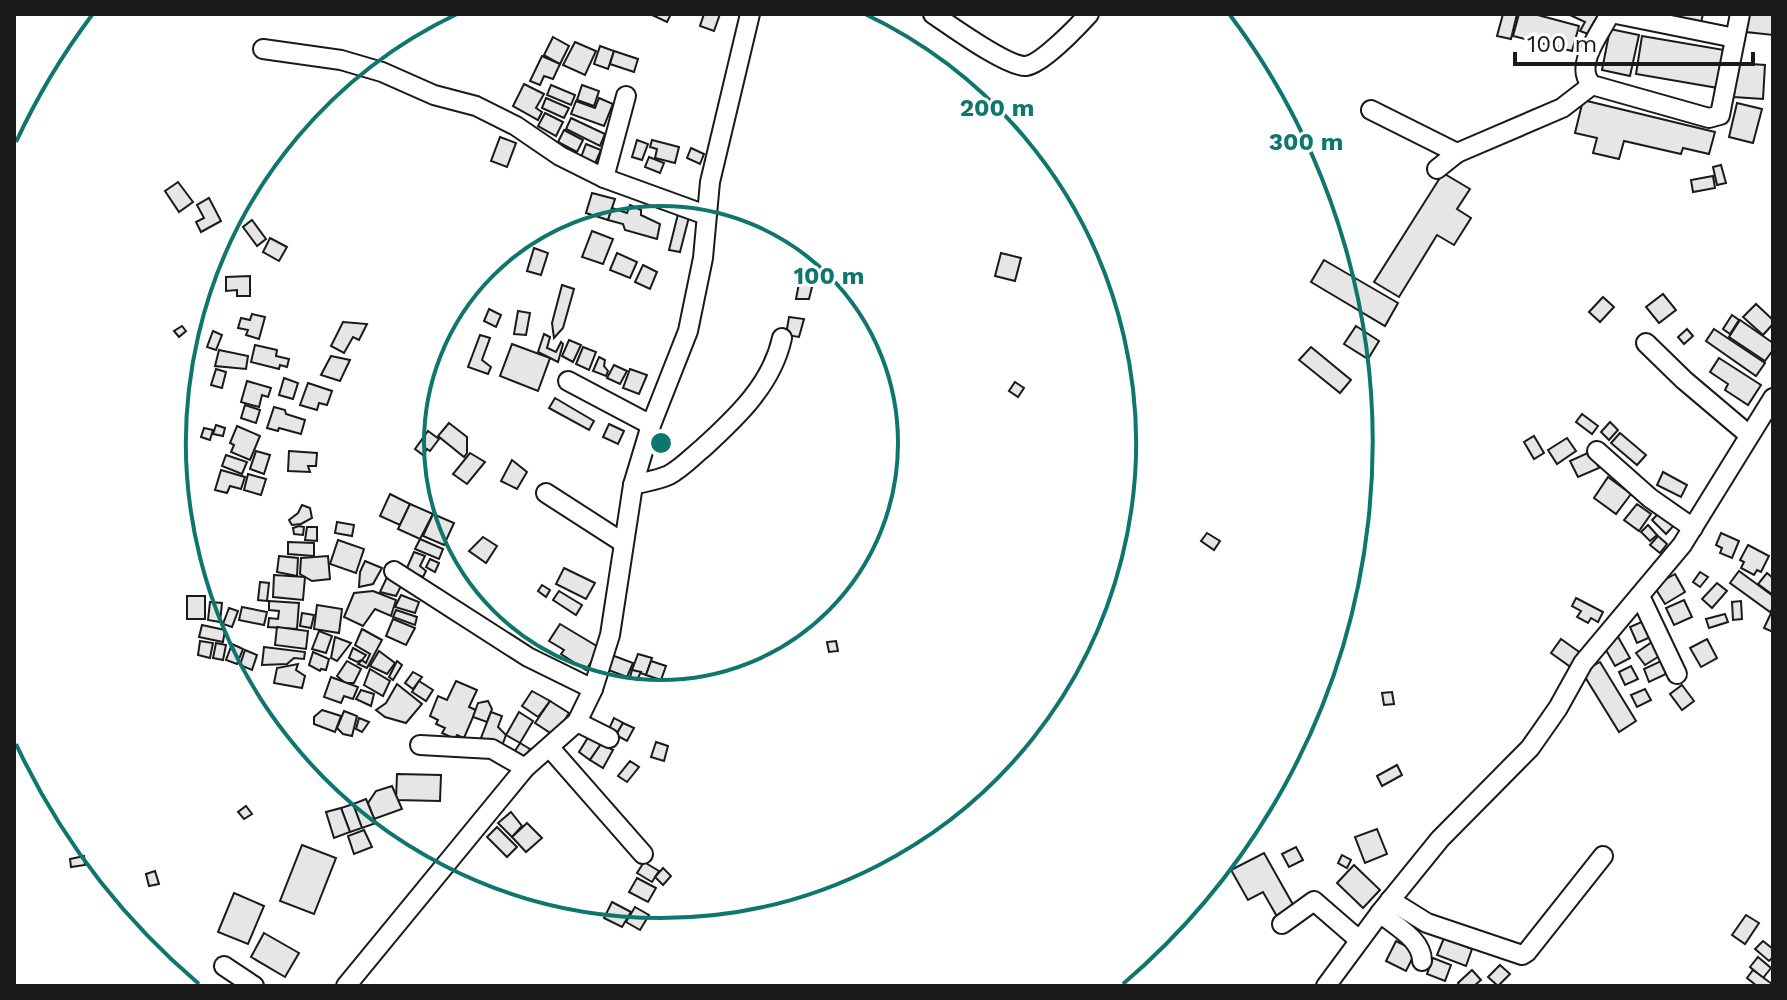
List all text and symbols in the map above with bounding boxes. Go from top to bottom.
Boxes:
scale bar [1515,16,1753,66]
text: 100 m [1527,30,1597,58]
text: 200 m [960,94,1034,122]
text: 300 m [1269,128,1343,156]
text: 100 m [794,262,864,290]
centre of rings [647,429,675,457]

